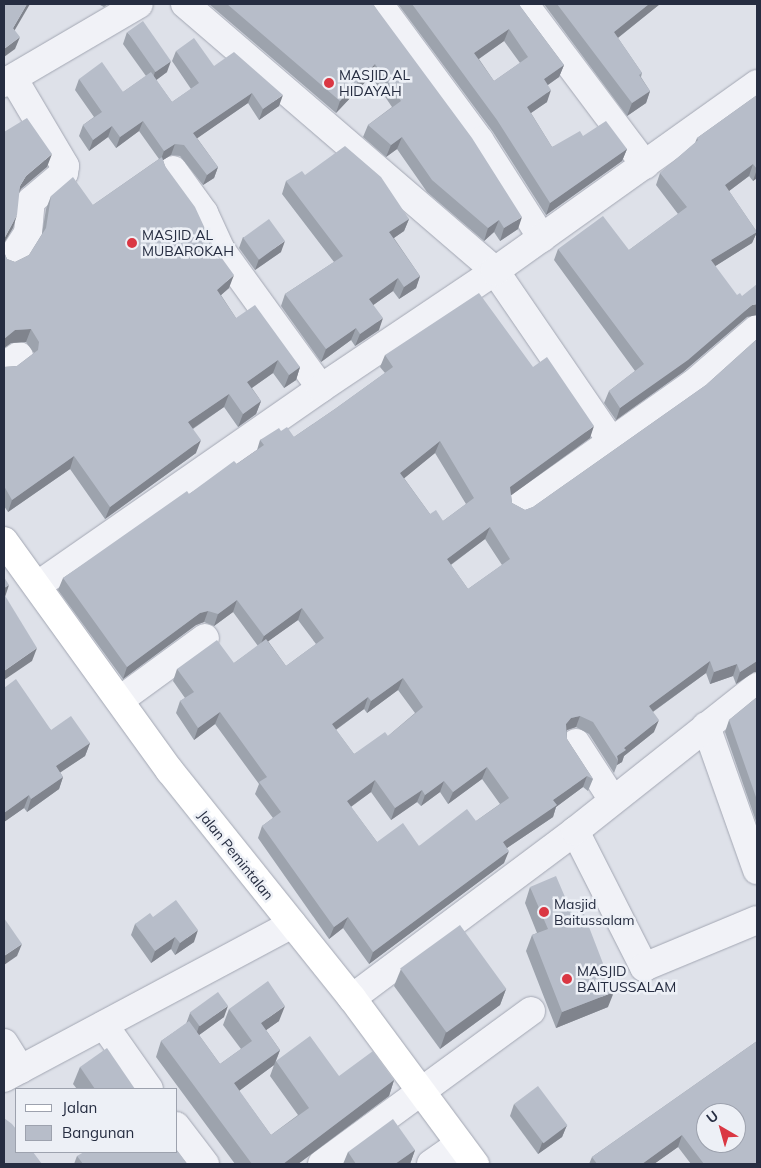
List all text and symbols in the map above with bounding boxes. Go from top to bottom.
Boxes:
place label: MASJID AL HIDAYAH [339,67,410,100]
marker: MASJID AL HIDAYAH [323,77,335,89]
place label: MASJID AL MUBAROKAH [142,227,234,260]
marker: MASJID AL MUBAROKAH [126,237,138,249]
street label: Jalan Pemintalan [195,807,277,903]
place label: Masjid Baitussalam [554,896,635,929]
marker: Masjid Baitussalam [538,906,550,918]
place label: MASJID BAITUSSALAM [577,963,676,996]
marker: MASJID BAITUSSALAM [561,973,573,985]
legend [15,1088,178,1153]
text: Jalan [62,1098,97,1117]
north arrow [696,1103,746,1153]
text: U [703,1107,722,1127]
text: Bangunan [62,1123,134,1142]

